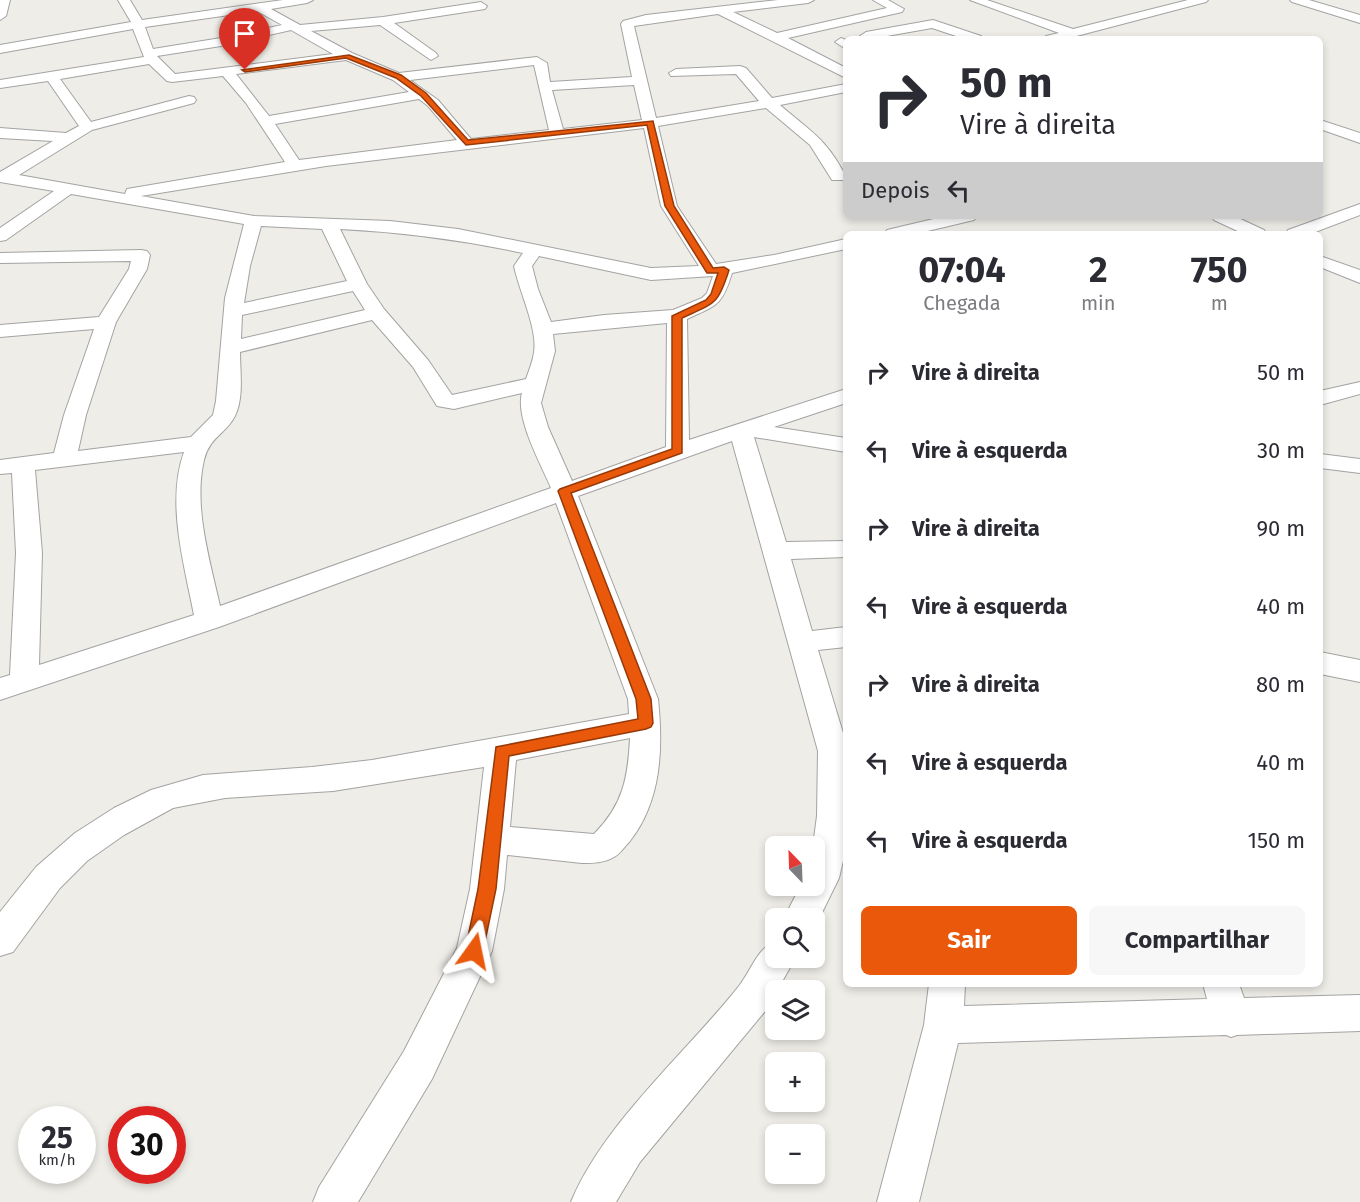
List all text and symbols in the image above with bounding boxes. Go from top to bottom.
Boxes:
pin [219,8,270,70]
icon: arrive [228,17,261,50]
text: 50 m [960,58,1053,108]
icon: right [861,60,939,138]
text: Vire à direita [960,109,1116,141]
icon: left [942,174,975,207]
text: Depois [861,177,930,204]
text: 07:04 [918,248,1006,292]
text: 2 [1089,248,1108,292]
text: 750 [1191,248,1248,292]
text: Chegada [923,291,1001,315]
text: min [1081,291,1115,315]
text: m [1211,291,1228,315]
icon: right [861,356,894,389]
text: Vire à direita [912,359,1040,386]
text: 50 m [1257,359,1305,386]
icon: left [861,434,894,467]
text: Vire à esquerda [912,437,1068,464]
text: 30 m [1257,437,1305,464]
icon: right [861,512,894,545]
text: Vire à direita [912,515,1040,542]
text: 90 m [1256,515,1305,542]
icon: left [861,590,894,623]
text: Vire à esquerda [912,593,1068,620]
text: 40 m [1256,593,1305,620]
icon: right [861,668,894,701]
text: Vire à direita [912,671,1040,698]
text: 80 m [1256,671,1305,698]
icon: left [861,746,894,779]
text: Vire à esquerda [912,749,1068,776]
text: 40 m [1256,749,1305,776]
icon: left [861,824,894,857]
text: Vire à esquerda [912,827,1068,854]
text: 150 m [1247,827,1305,854]
north arrow [765,836,825,896]
map controls [765,836,825,1184]
button: Sair [861,906,1077,975]
button: Compartilhar [1089,906,1305,975]
button: search [765,908,825,968]
position arrow [442,919,506,983]
button: layers [765,980,825,1040]
button: + [765,1052,825,1112]
speed limit sign: 30 [108,1106,186,1184]
text: 25 [41,1120,73,1156]
button: − [765,1124,825,1184]
text: km/h [38,1151,76,1169]

